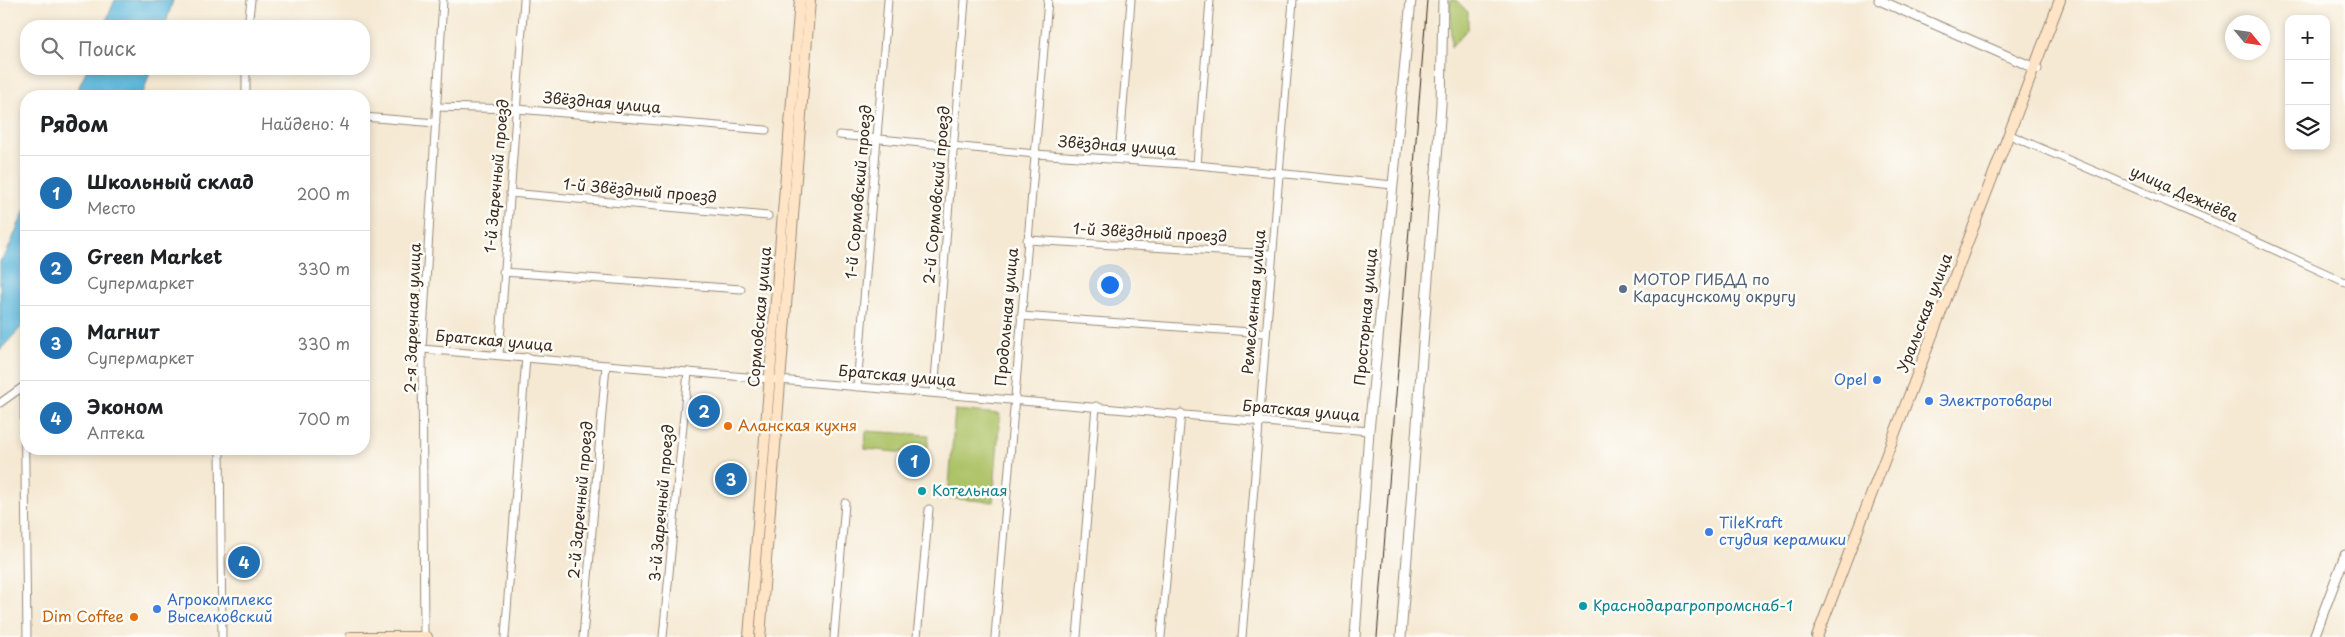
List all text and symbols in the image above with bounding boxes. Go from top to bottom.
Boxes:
north arrow [2225,15,2270,60]
map controls [2285,15,2330,150]
button: + [2285,15,2330,60]
search box [20,20,370,75]
icon: search [38,34,66,62]
text: Поиск [78,34,136,62]
button: − [2285,60,2330,105]
street label: Звёздная улица [542,85,663,118]
street label: 1-й Заречный проезд [477,98,514,254]
street label: 1-й Сормовский проезд [838,104,877,280]
street label: 2-й Сормовский проезд [916,105,955,285]
button: layers [2285,105,2330,150]
text: Рядом [40,107,108,139]
text: Найдено: 4 [261,111,350,135]
street label: Звёздная улица [1057,129,1177,160]
street label: улица Дежнёва [2127,159,2243,227]
text: Школьный склад [87,167,254,195]
street label: 1-й Звёздный проезд [562,171,718,208]
text: 1 [52,181,60,205]
text: 200 m [297,181,350,205]
text: Место [87,195,136,219]
street label: 1-й Звёздный проезд [1073,216,1228,247]
street label: Ремесленная улица [1235,228,1270,375]
text: Green Market [87,242,222,270]
street label: 2-я Заречная улица [397,242,426,393]
street label: Сормовская улица [741,245,776,388]
street label: Продольная улица [988,246,1023,387]
street label: Просторная улица [1347,247,1382,386]
street label: Уральская улица [1890,249,1957,376]
text: 2 [50,256,62,280]
text: 330 m [297,256,350,280]
place label: МОТОР ГИБДД по Карасунскому округу [1633,267,1796,307]
text: Супермаркет [87,270,194,294]
your location [1097,272,1123,298]
marker: МОТОР ГИБДД по Карасунскому округу [1617,283,1629,295]
text: Магнит [87,317,159,345]
street label: Братская улица [434,323,554,356]
text: 3 [51,331,61,355]
text: 330 m [297,331,350,355]
text: Супермаркет [87,345,194,369]
street label: Братская улица [837,358,957,391]
place label: Opel [1834,367,1867,390]
marker: Opel [1871,374,1883,386]
place label: Электротовары [1939,388,2052,411]
text: Эконом [87,392,163,420]
pin: 2 [688,392,720,430]
street label: Братская улица [1241,393,1361,426]
marker: Электротовары [1923,395,1935,407]
text: 4 [51,406,61,430]
text: 700 m [298,406,350,430]
place label: Аланская кухня [738,413,857,436]
text: Аптека [87,420,144,444]
street label: 2-й Заречный проезд [561,420,598,580]
marker: Аланская кухня [722,420,734,432]
street label: 3-й Заречный проезд [642,423,679,582]
pin: 1 [898,442,930,480]
pin: 3 [715,460,747,498]
place label: Котельная [932,478,1008,501]
marker: Котельная [916,485,928,497]
place label: TileKraft студия керамики [1719,510,1846,550]
marker: TileKraft студия керамики [1703,526,1715,538]
pin: 4 [228,543,260,581]
place label: Агрокомплекс Выселковский [167,587,273,627]
place label: Краснодарагропромснаб-1 [1593,593,1793,616]
marker: Краснодарагропромснаб-1 [1577,600,1589,612]
marker: Агрокомплекс Выселковский [151,603,163,615]
place label: Dim Coffee [41,604,124,627]
marker: Dim Coffee [128,611,140,623]

